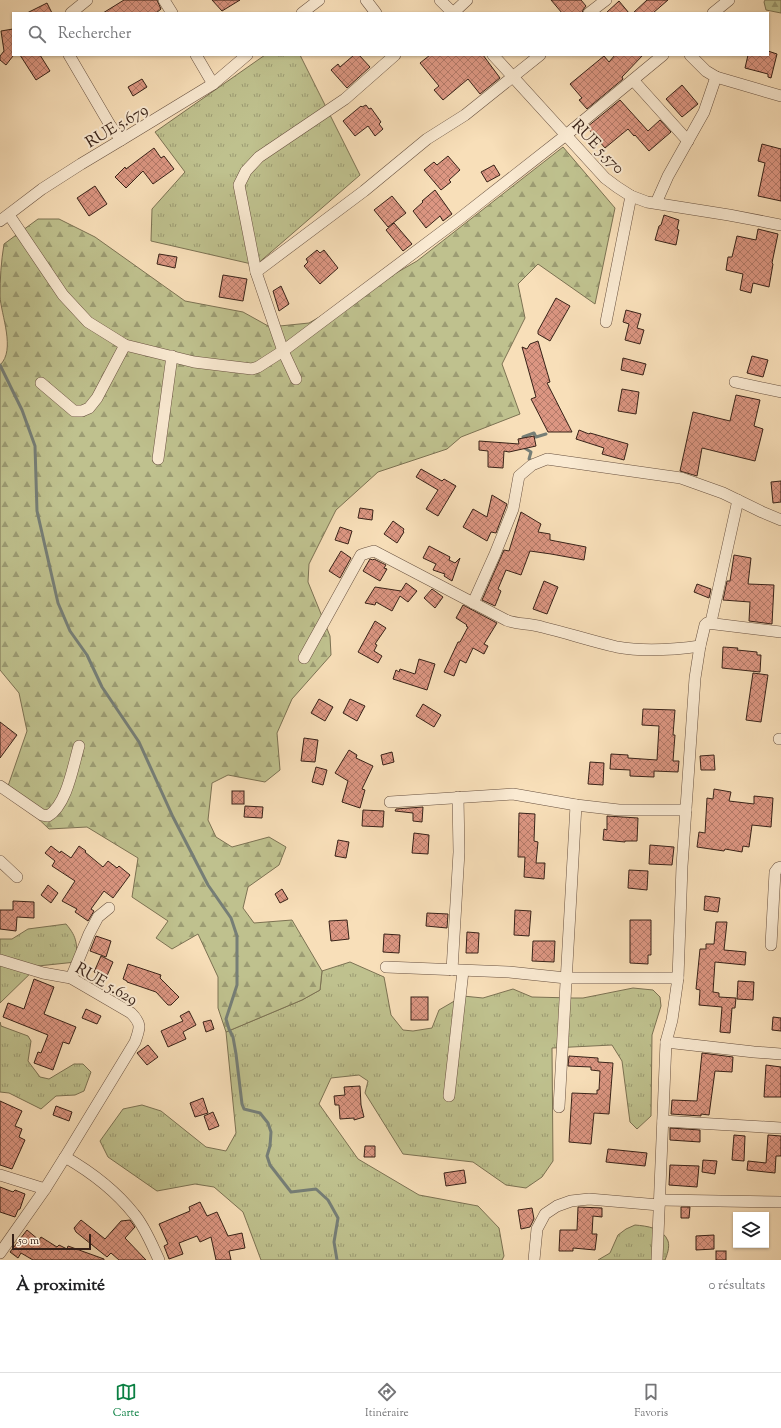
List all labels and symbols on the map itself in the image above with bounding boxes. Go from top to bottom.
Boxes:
street label: RUE 5.679 [82,99,153,155]
street label: RUE 5.570 [565,115,629,180]
street label: RUE 5.629 [70,958,142,1012]
scale bar [12,1232,91,1251]

